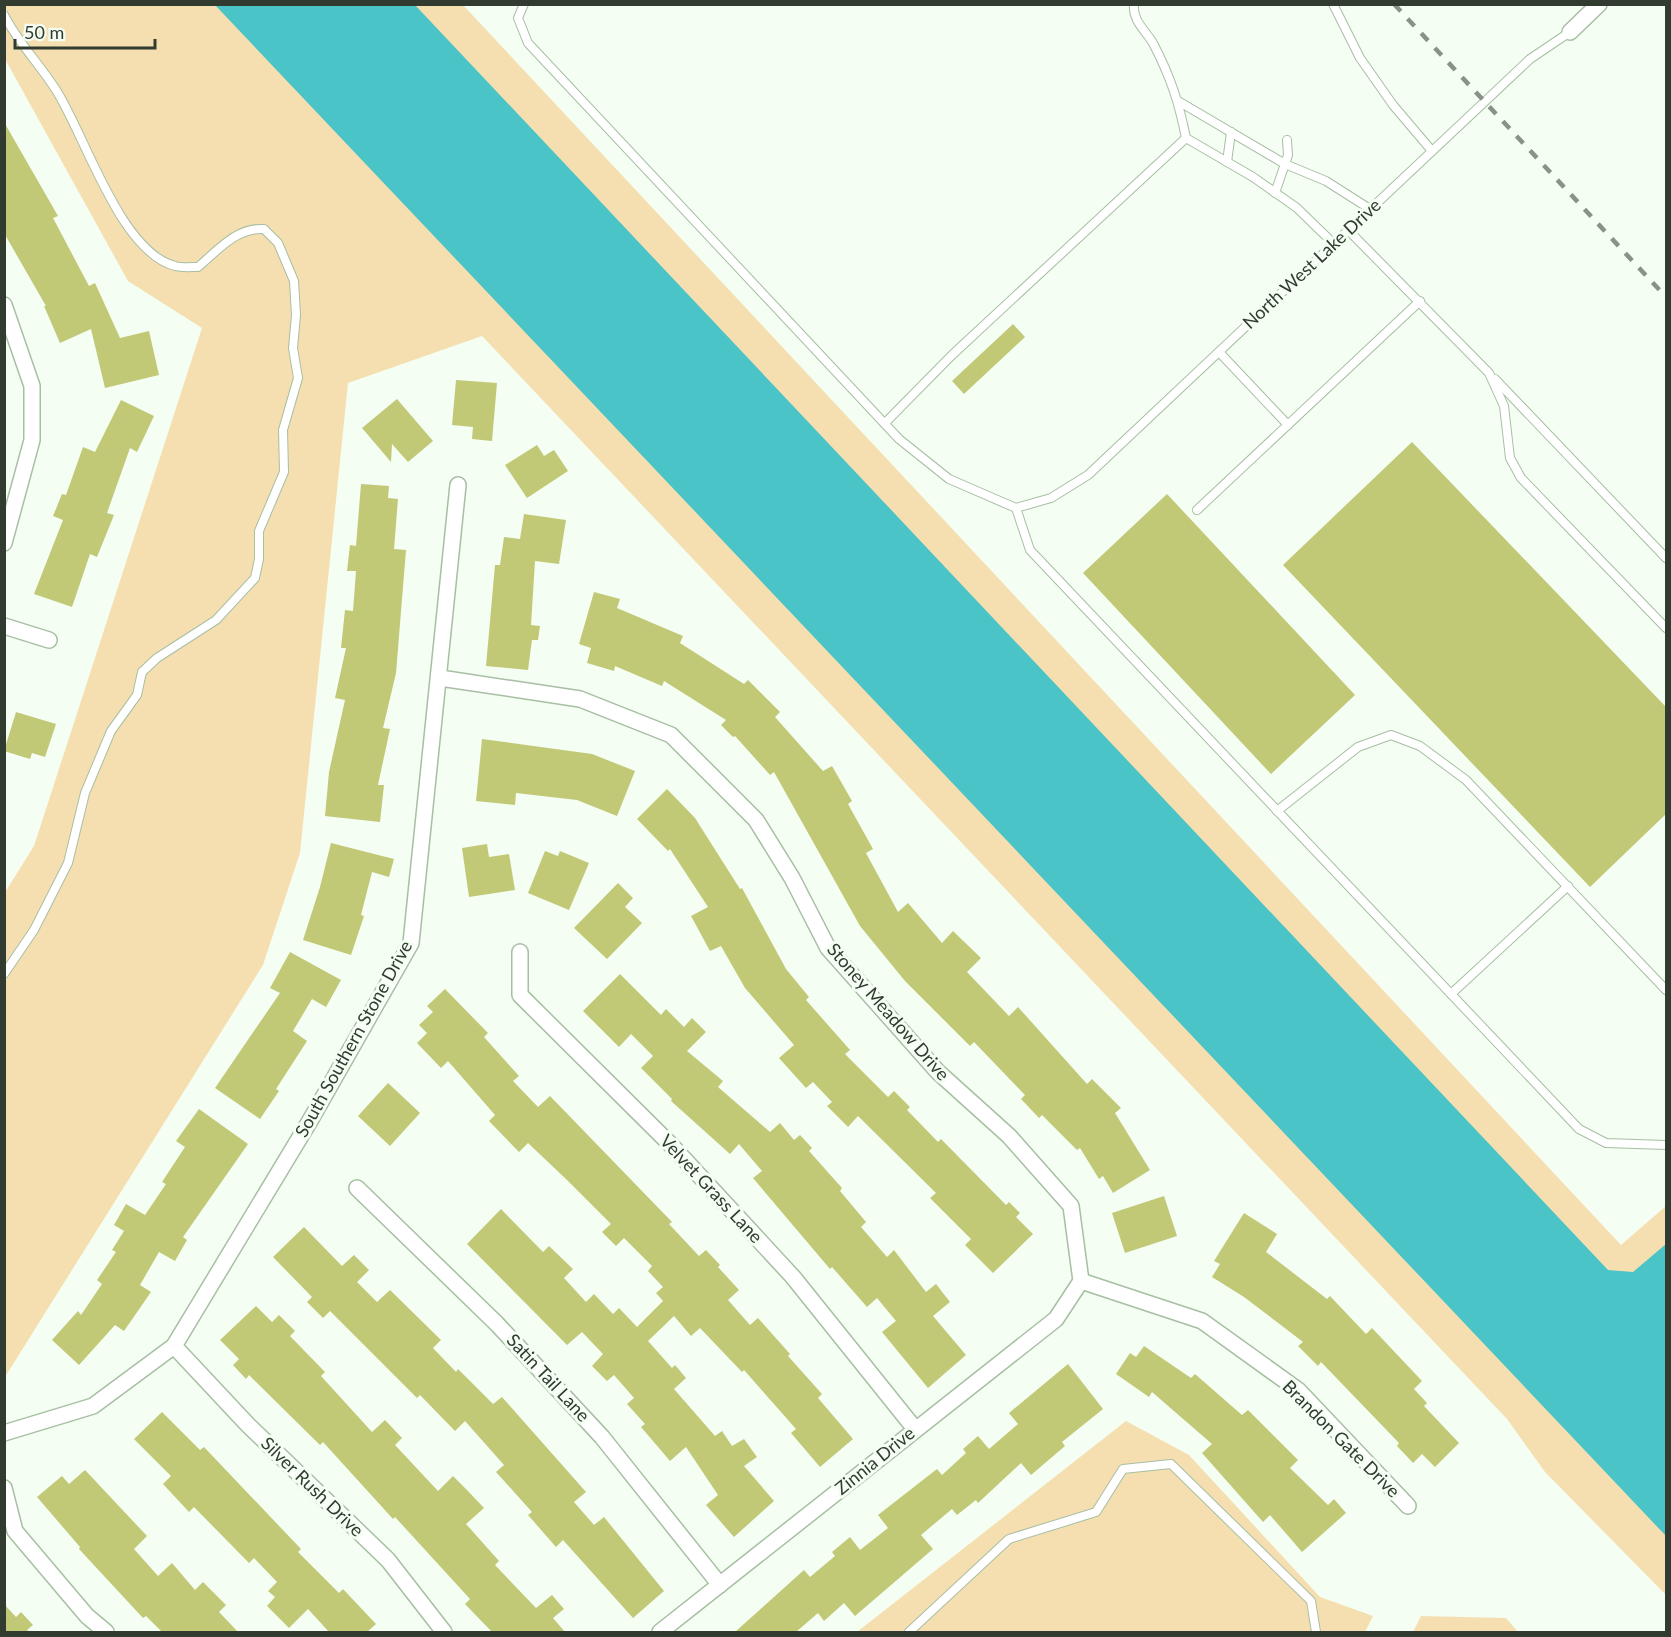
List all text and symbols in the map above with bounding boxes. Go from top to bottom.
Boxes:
scale bar [15,12,154,50]
text: 50 m [24,21,64,43]
street label: North West Lake Drive [1238,194,1385,333]
street label: South Southern Stone Drive [290,936,416,1141]
street label: Stoney Meadow Drive [823,938,954,1085]
street label: Velvet Grass Lane [656,1129,768,1247]
street label: Satin Tail Lane [502,1329,595,1426]
street label: Brandon Gate Drive [1278,1375,1405,1502]
street label: Zinnia Drive [830,1421,919,1499]
street label: Silver Rush Drive [257,1432,368,1541]

